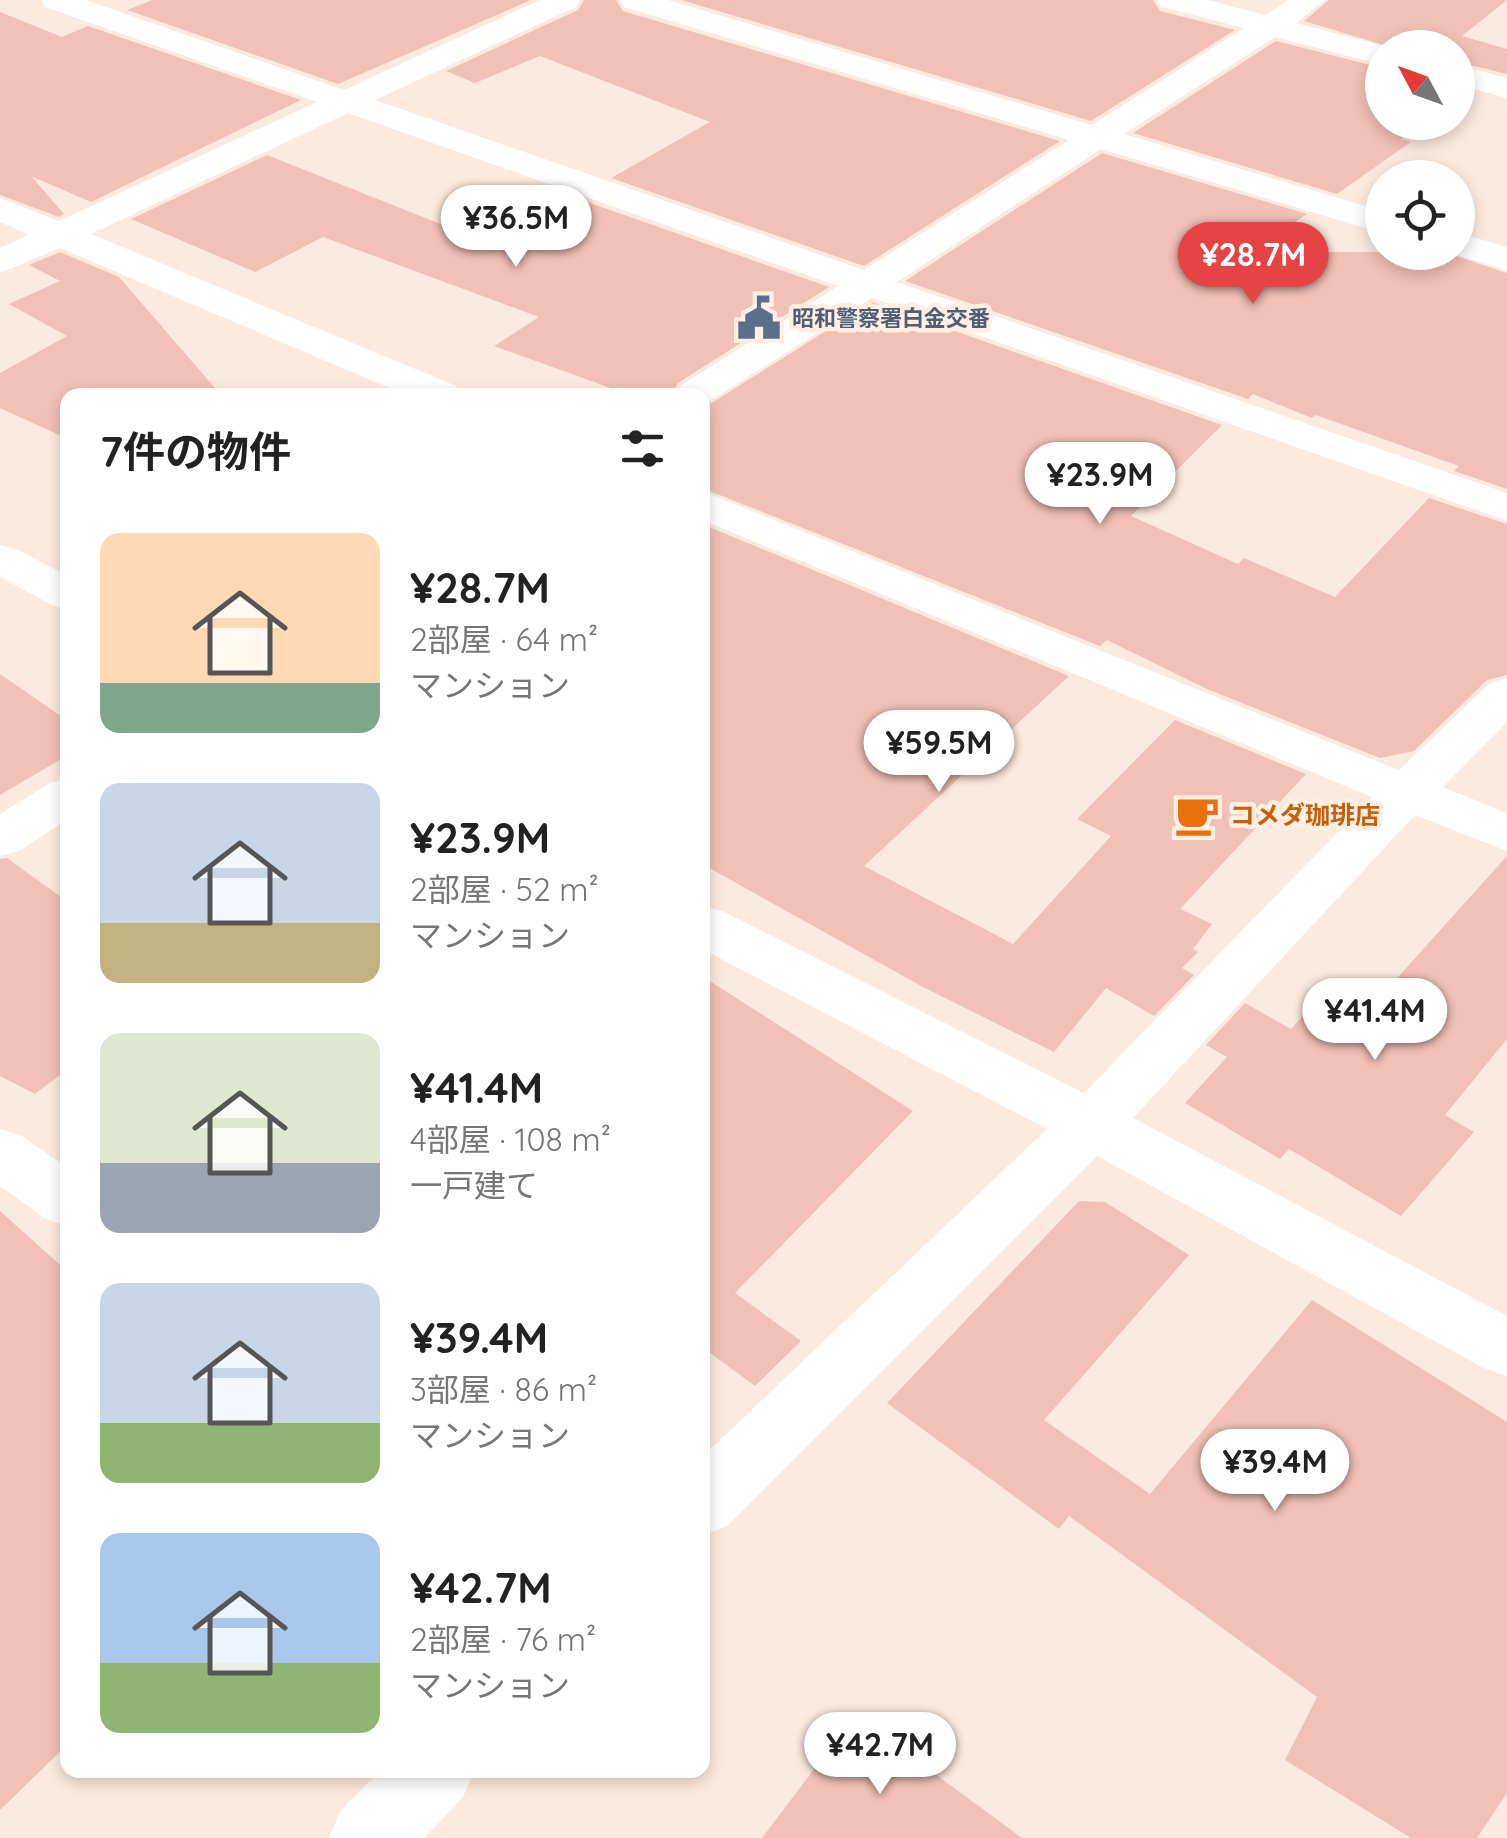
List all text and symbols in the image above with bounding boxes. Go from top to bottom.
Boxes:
north arrow [1365,30,1475,140]
map controls [1365,30,1475,270]
button: locate [1365,160,1475,270]
pin: ¥36.5M [435,185,597,270]
text: ¥36.5M [463,197,569,237]
pin: ¥28.7M [1172,222,1334,307]
text: ¥28.7M [1200,234,1306,274]
public building icon: 昭和警察署白金交番 [735,294,783,342]
place label: 昭和警察署白金交番 [792,304,990,332]
icon: filters [615,421,670,476]
text: 7件の物件 [100,425,291,478]
pin: ¥23.9M [1019,442,1181,527]
text: ¥23.9M [1047,454,1153,494]
text: ¥28.7M [410,561,550,614]
icon: home [180,573,300,693]
text: 2部屋 · 64 m² [410,619,598,659]
text: マンション [410,665,570,705]
pin: ¥59.5M [858,710,1020,795]
text: ¥59.5M [885,722,993,762]
cafe icon: コメダ珈琲店 [1173,791,1221,839]
place label: コメダ珈琲店 [1230,799,1380,830]
text: ¥23.9M [410,811,550,864]
icon: home [180,823,300,943]
text: 2部屋 · 52 m² [410,869,599,909]
text: マンション [410,915,570,955]
pin: ¥41.4M [1294,978,1456,1063]
text: ¥41.4M [1324,990,1426,1030]
text: ¥41.4M [410,1061,543,1114]
icon: home [180,1073,300,1193]
text: 4部屋 · 108 m² [410,1119,611,1159]
text: 一戸建て [410,1165,538,1205]
text: ¥39.4M [410,1311,548,1364]
icon: home [180,1323,300,1443]
text: 3部屋 · 86 m² [410,1369,597,1409]
text: マンション [410,1415,570,1455]
pin: ¥39.4M [1194,1429,1356,1514]
text: ¥39.4M [1222,1441,1328,1481]
text: ¥42.7M [410,1561,552,1614]
icon: home [180,1573,300,1693]
text: 2部屋 · 76 m² [410,1619,596,1659]
text: マンション [410,1665,570,1705]
pin: ¥42.7M [799,1712,961,1797]
text: ¥42.7M [826,1724,934,1764]

